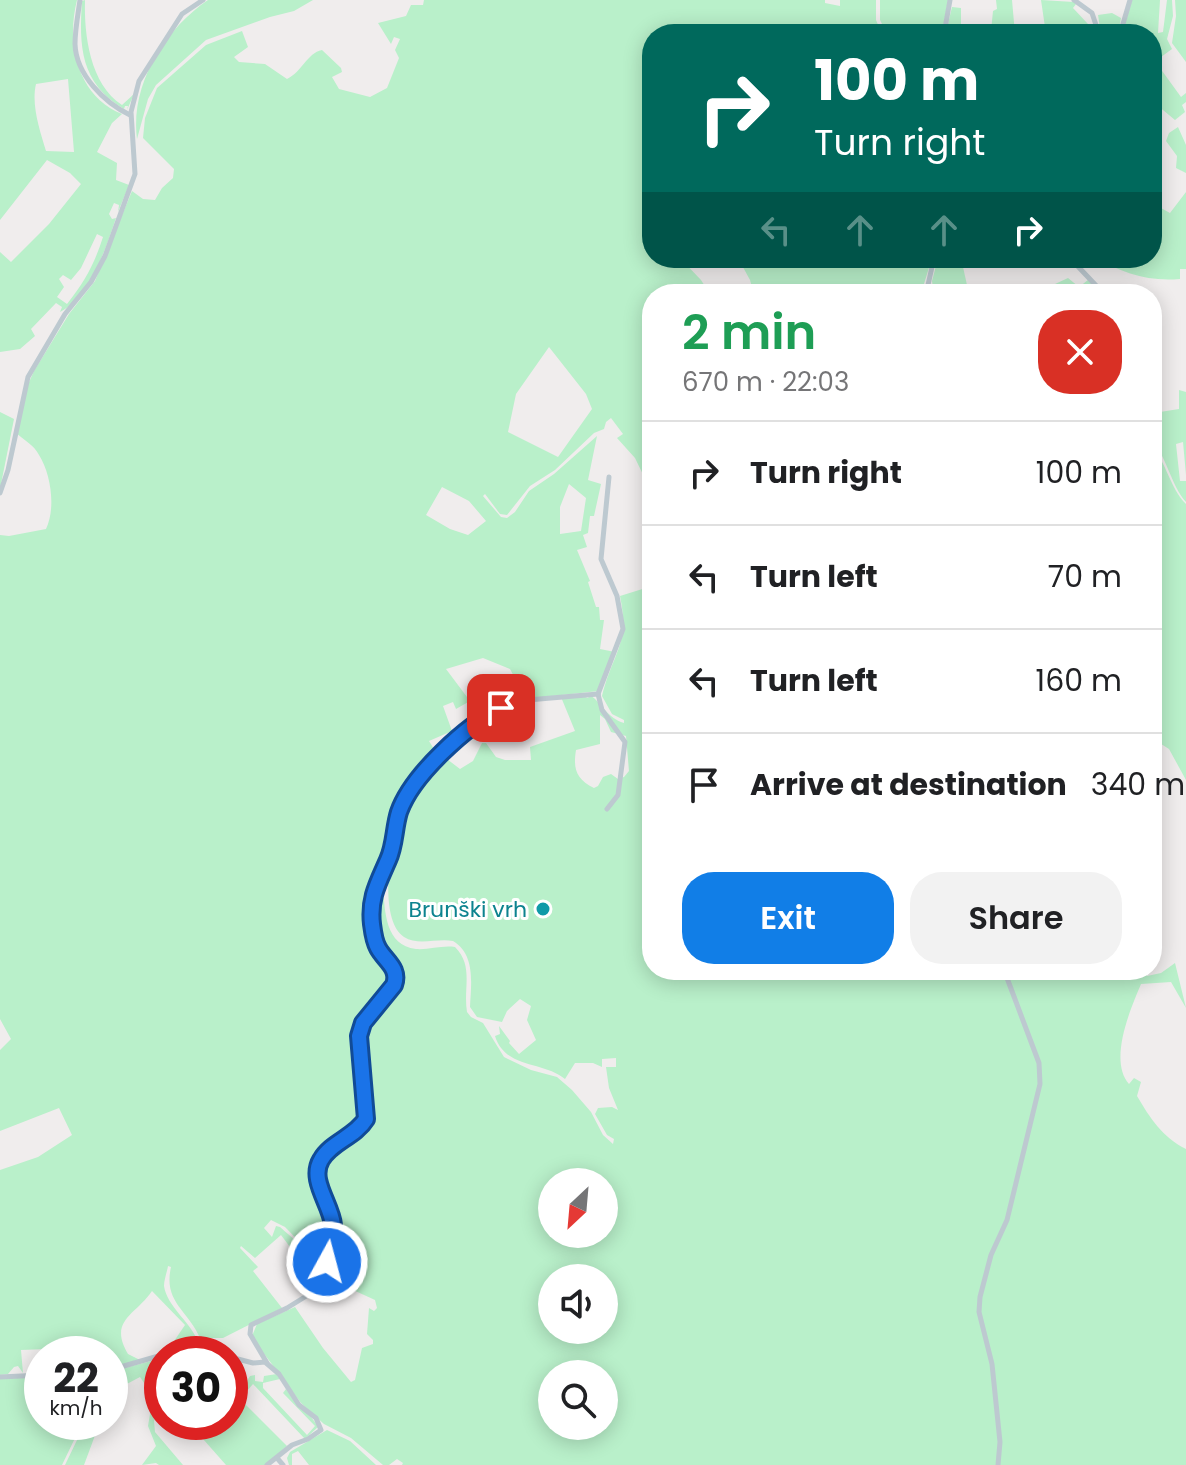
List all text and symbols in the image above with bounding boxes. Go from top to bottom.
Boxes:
text: 100 m [814,41,979,120]
icon: right [682,56,786,160]
text: Turn right [814,117,985,168]
icon: left [754,208,798,252]
icon: ahead [838,208,882,252]
icon: ahead [922,208,966,252]
icon: right [1006,208,1050,252]
text: 2 min [682,299,816,366]
button: close [1038,310,1122,394]
text: 670 m · 22:03 [682,364,849,400]
icon: right [682,451,726,495]
text: Turn right [750,451,902,494]
text: 100 m [1036,451,1122,494]
icon: left [682,555,726,599]
text: Turn left [750,555,878,598]
text: 70 m [1048,555,1122,598]
icon: left [682,659,726,703]
text: Turn left [750,659,878,702]
text: 160 m [1036,659,1122,702]
pin [467,674,535,742]
icon: arrive [479,686,523,730]
icon: arrive [682,763,726,807]
text: Arrive at destination [750,763,1067,806]
text: 340 m [1091,763,1185,806]
button: Exit [682,872,894,964]
button: Share [910,872,1122,964]
place label: Brunški vrh [408,894,527,925]
marker: Brunški vrh [534,900,552,918]
north arrow [538,1168,618,1248]
map controls [538,1168,618,1440]
position arrow [285,1220,369,1304]
button: sound [538,1264,618,1344]
speed limit sign: 30 [144,1336,248,1440]
text: 22 [53,1350,99,1406]
button: search [538,1360,618,1440]
text: km/h [49,1394,103,1422]

